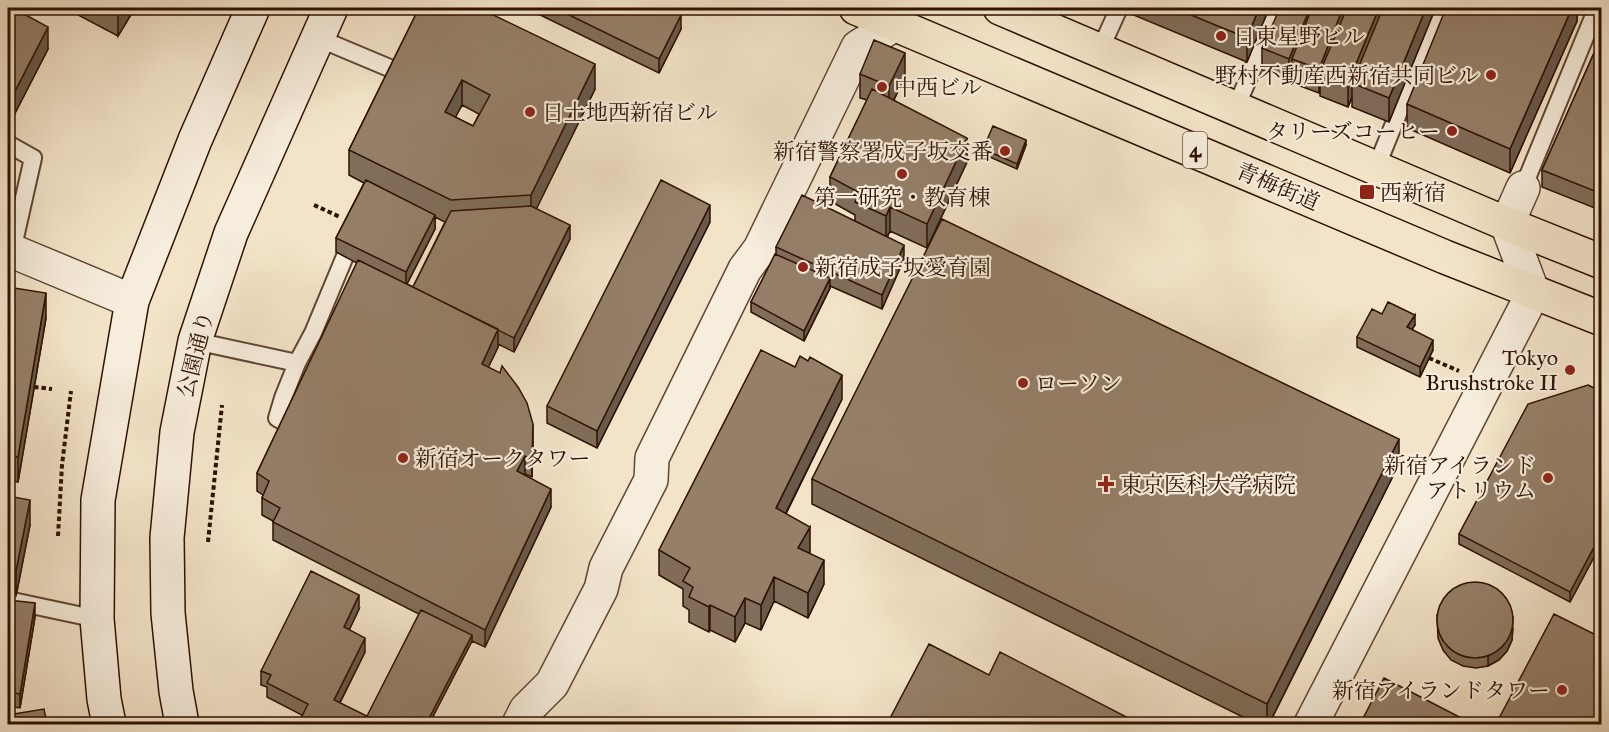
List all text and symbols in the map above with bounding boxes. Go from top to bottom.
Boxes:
place label: 日東星野ビル [1233,23,1365,50]
marker: 日東星野ビル [1214,29,1228,43]
place label: 野村不動産西新宿共同ビル [1215,62,1479,89]
marker: 野村不動産西新宿共同ビル [1484,68,1498,82]
place label: 中西ビル [894,74,982,101]
marker: 中西ビル [875,80,889,94]
place label: 日土地西新宿ビル [542,99,718,126]
marker: 日土地西新宿ビル [523,105,537,119]
place label: タリーズコーヒー [1266,118,1440,145]
marker: タリーズコーヒー [1445,124,1459,138]
road number: 4 [1183,132,1207,168]
place label: 新宿警察署成子坂交番 [773,138,993,165]
marker: 新宿警察署成子坂交番 [998,144,1012,158]
street label: 青梅街道 [1232,157,1324,216]
marker: 第一研究・教育棟 [895,167,909,181]
place label: 西新宿 [1380,179,1446,206]
marker: 西新宿 [1358,183,1376,201]
place label: 第一研究・教育棟 [814,184,990,211]
place label: 新宿成子坂愛育園 [815,254,991,281]
marker: 新宿成子坂愛育園 [796,260,810,274]
street label: 公園通り [172,308,219,400]
place label: Tokyo Brushstroke II [1425,344,1558,396]
marker: Tokyo Brushstroke II [1563,363,1577,377]
place label: ローソン [1035,370,1122,397]
marker: ローソン [1016,376,1030,390]
place label: 新宿オークタワー [415,445,591,472]
marker: 新宿オークタワー [396,451,410,465]
place label: 新宿アイランド アトリウム [1384,452,1536,504]
place label: 東京医科大学病院 [1120,471,1296,498]
marker: 新宿アイランド アトリウム [1541,471,1555,485]
marker: 東京医科大学病院 [1097,475,1115,493]
place label: 新宿アイランドタワー [1332,677,1550,704]
marker: 新宿アイランドタワー [1555,683,1569,697]

